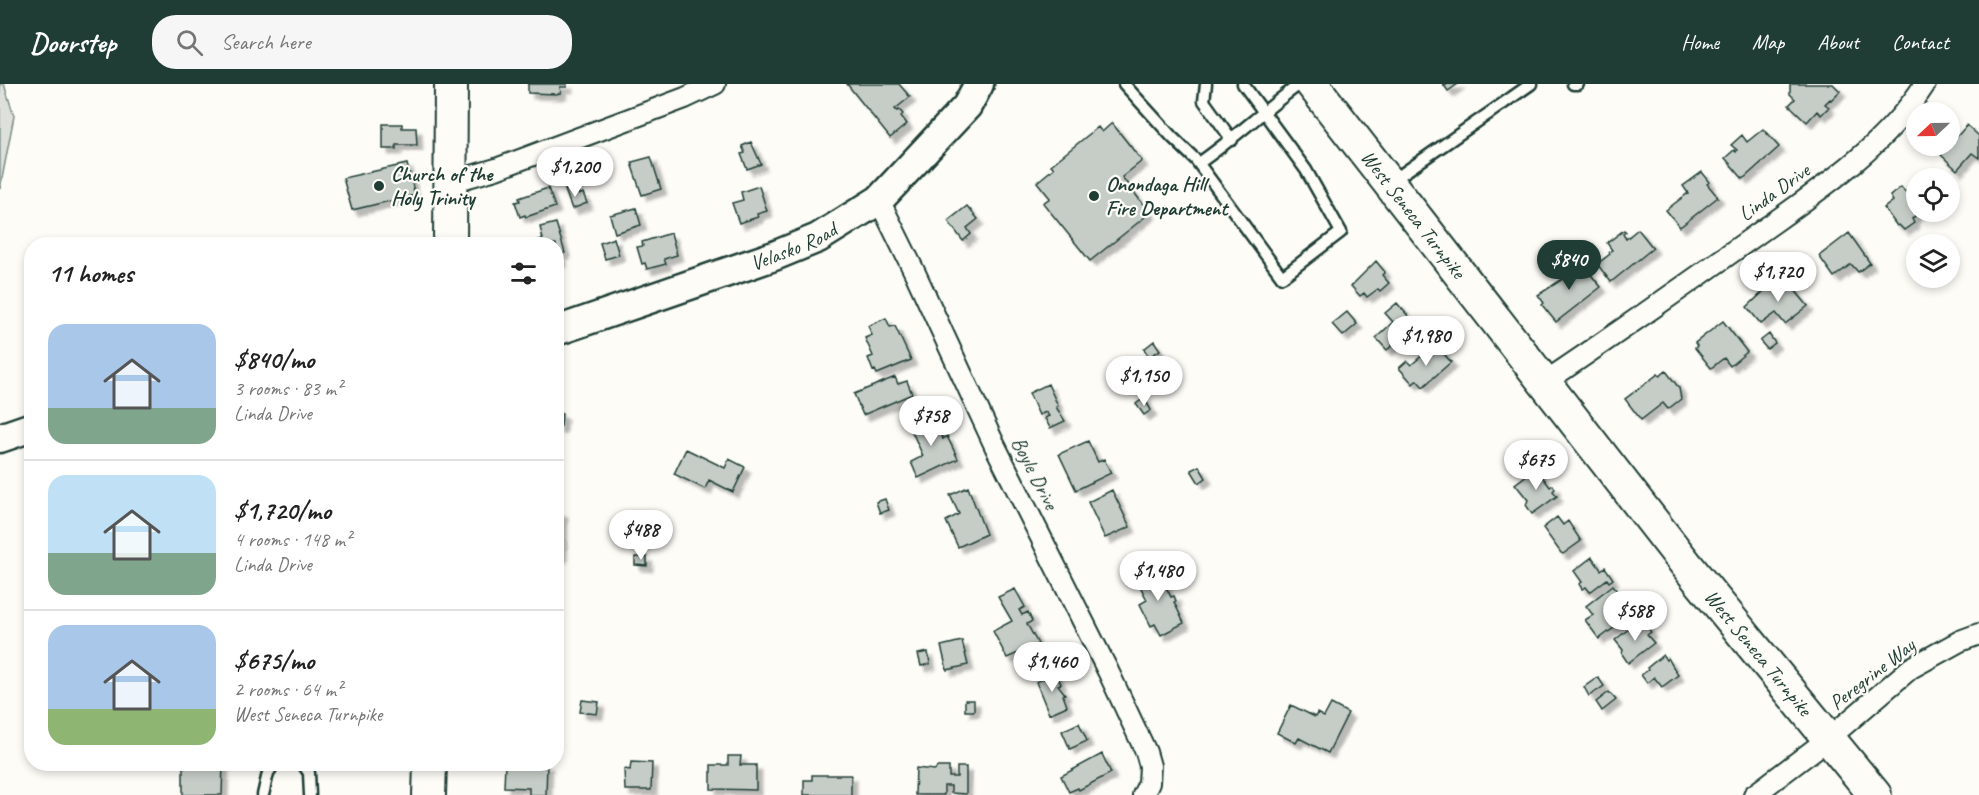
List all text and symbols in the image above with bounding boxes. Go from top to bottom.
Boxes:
search box [152,15,572,69]
text: Doorstep [30,25,116,60]
icon: search [173,26,206,59]
text: Search here [221,28,311,56]
text: Home [1681,29,1719,55]
text: Map [1752,29,1784,55]
text: About [1817,29,1859,55]
text: Contact [1892,29,1949,55]
north arrow [1906,102,1960,156]
map controls [1906,102,1960,288]
street label: West Seneca Turnpike [1355,145,1473,285]
pin: $1,200 [526,147,624,198]
text: $1,200 [551,154,599,179]
street label: Linda Drive [1733,156,1816,227]
place label: Church of the Holy Trinity [391,161,494,212]
button: locate [1906,168,1960,222]
place label: Onondaga Hill Fire Department [1106,171,1229,221]
marker: Church of the Holy Trinity [372,179,386,193]
marker: Onondaga Hill Fire Department [1087,189,1101,203]
street label: Velasko Road [747,215,845,276]
button: layers [1906,234,1960,288]
pin: $840 [1533,240,1605,291]
text: $840 [1551,247,1587,272]
pin: $1,720 [1729,252,1827,303]
text: 11 homes [48,257,133,290]
icon: filters [507,257,540,290]
text: $1,720 [1754,259,1802,284]
pin: $1,980 [1377,316,1475,367]
text: $1,980 [1402,323,1450,348]
text: $840/mo [234,343,314,376]
icon: home [96,348,168,420]
pin: $1,150 [1095,356,1193,407]
text: $1,150 [1120,363,1168,388]
text: 3 rooms · 83 m² [234,376,342,401]
pin: $758 [895,396,967,447]
text: Linda Drive [234,401,312,426]
text: $758 [913,403,949,428]
street label: Boyle Drive [1006,432,1065,516]
pin: $675 [1500,440,1572,491]
text: $675 [1518,447,1554,472]
text: $1,720/mo [234,494,331,527]
icon: home [96,499,168,571]
pin: $488 [605,510,677,561]
text: $488 [623,517,659,542]
text: 4 rooms · 148 m² [234,527,351,552]
pin: $1,480 [1109,551,1207,602]
text: Linda Drive [234,552,312,577]
text: $1,480 [1134,558,1182,583]
street label: West Seneca Turnpike [1699,584,1819,723]
pin: $588 [1599,591,1671,642]
text: $588 [1617,598,1653,623]
street label: Peregrine Way [1824,631,1921,716]
pin: $1,460 [1003,642,1101,693]
text: $675/mo [234,644,314,677]
icon: home [96,649,168,721]
text: $1,460 [1027,649,1077,674]
text: 2 rooms · 64 m² [234,677,342,702]
text: West Seneca Turnpike [234,702,382,727]

